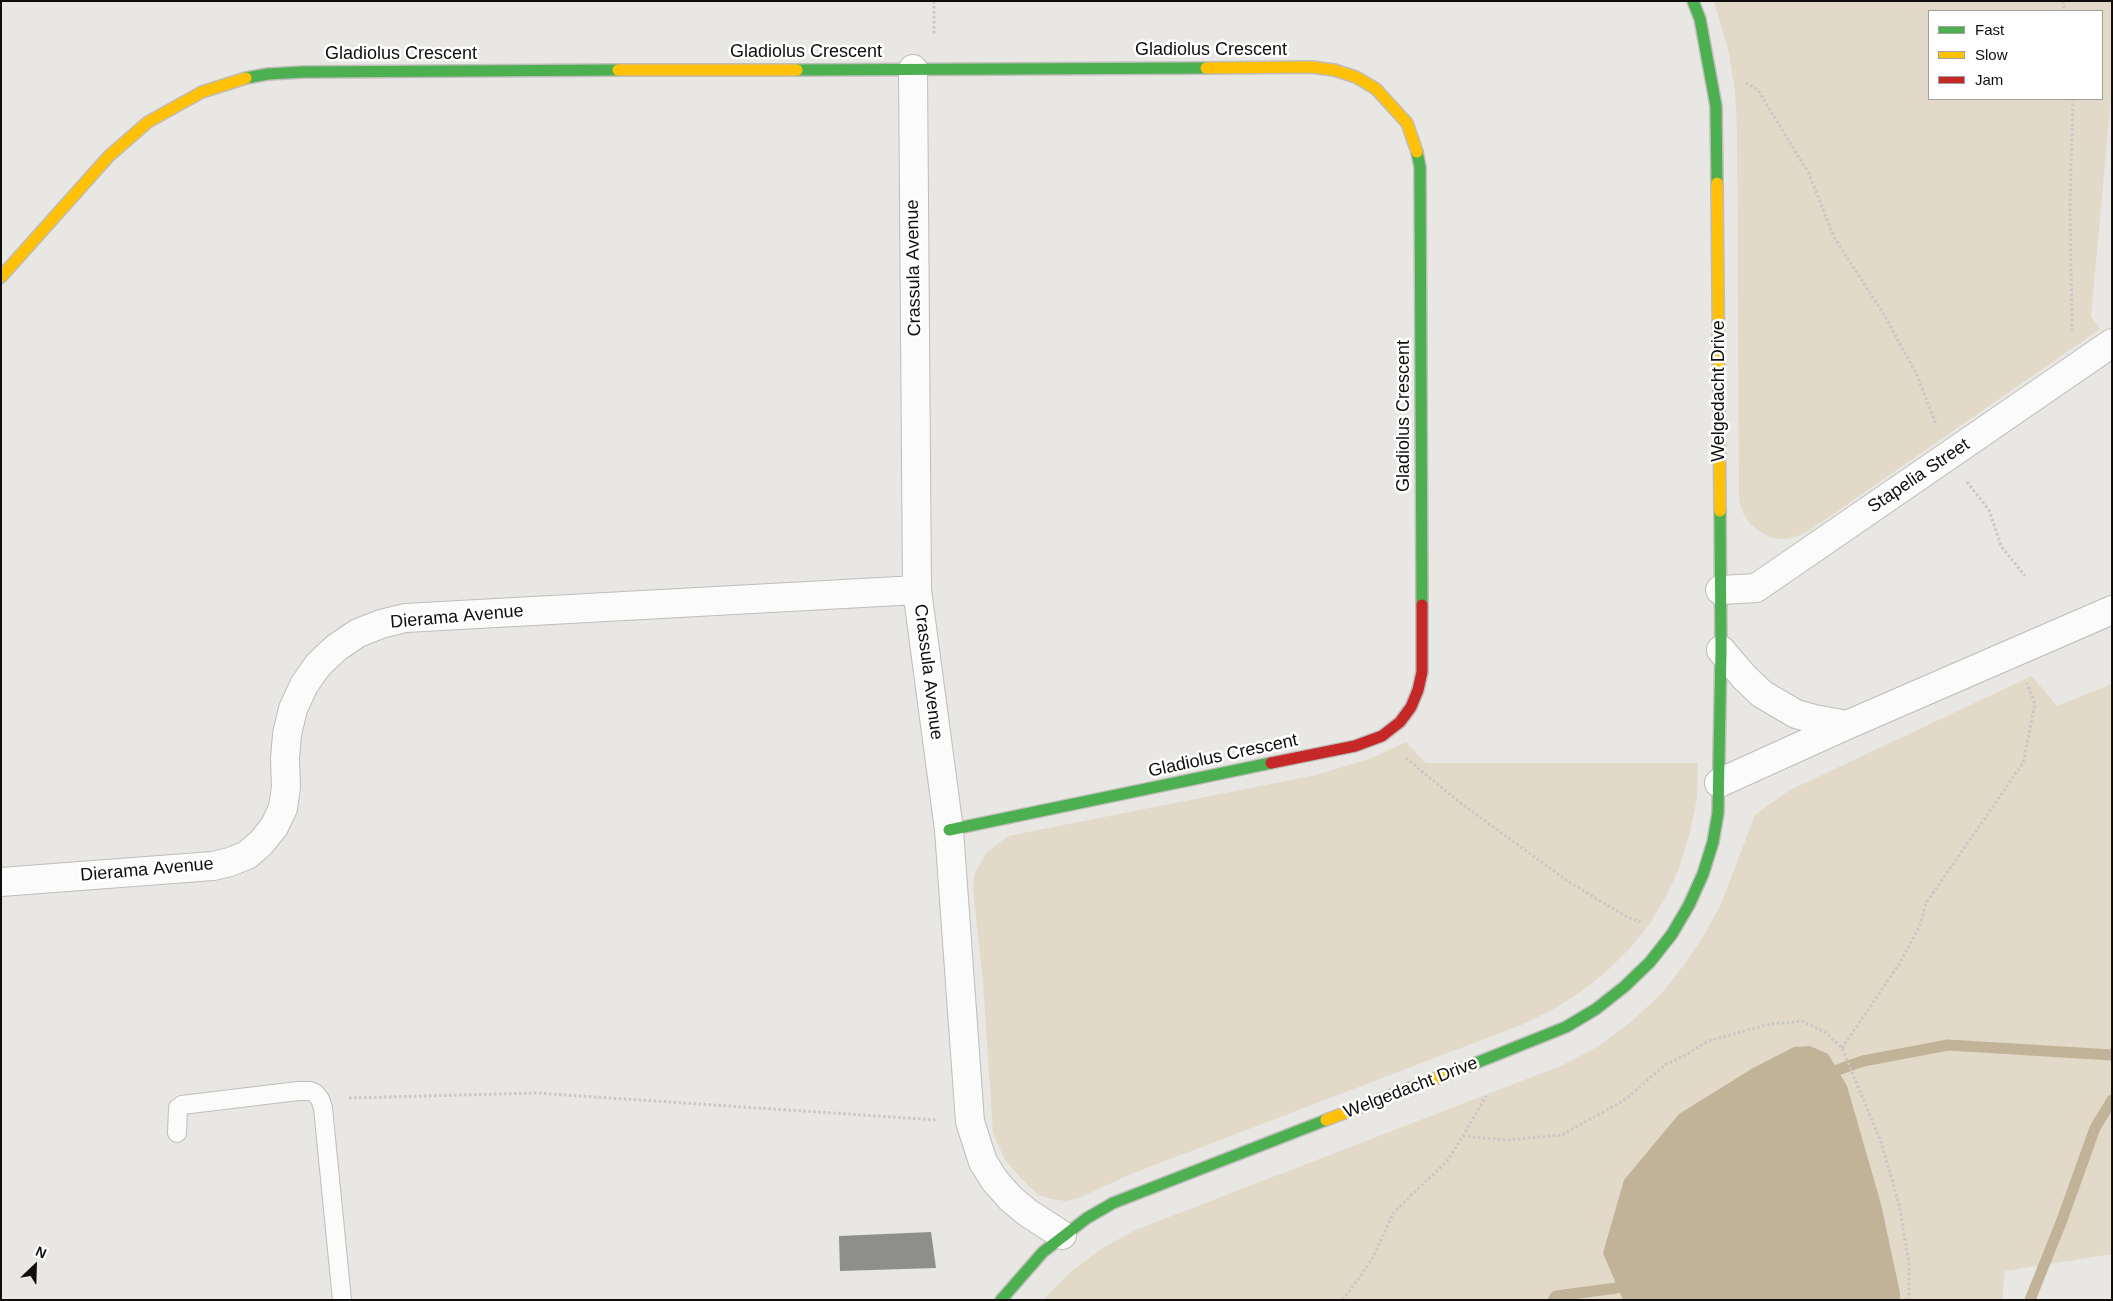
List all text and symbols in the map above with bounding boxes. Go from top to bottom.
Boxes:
legend [1928,10,2103,100]
text: Fast [1975,21,2004,38]
street label: Gladiolus Crescent [1135,39,1287,61]
street label: Gladiolus Crescent [730,41,882,63]
street label: Gladiolus Crescent [325,43,477,65]
text: Slow [1975,46,2008,63]
text: Jam [1975,71,2003,88]
street label: Crassula Avenue [902,199,926,337]
street label: Welgedacht Drive [1708,320,1730,462]
street label: Gladiolus Crescent [1393,340,1415,492]
street label: Stapelia Street [1864,434,1974,518]
street label: Dierama Avenue [389,600,525,634]
street label: Crassula Avenue [909,603,947,741]
street label: Gladiolus Crescent [1146,730,1300,782]
street label: Dierama Avenue [79,853,215,887]
street label: Welgedacht Drive [1341,1053,1481,1123]
north arrow [10,1241,60,1291]
text: N [33,1243,49,1262]

